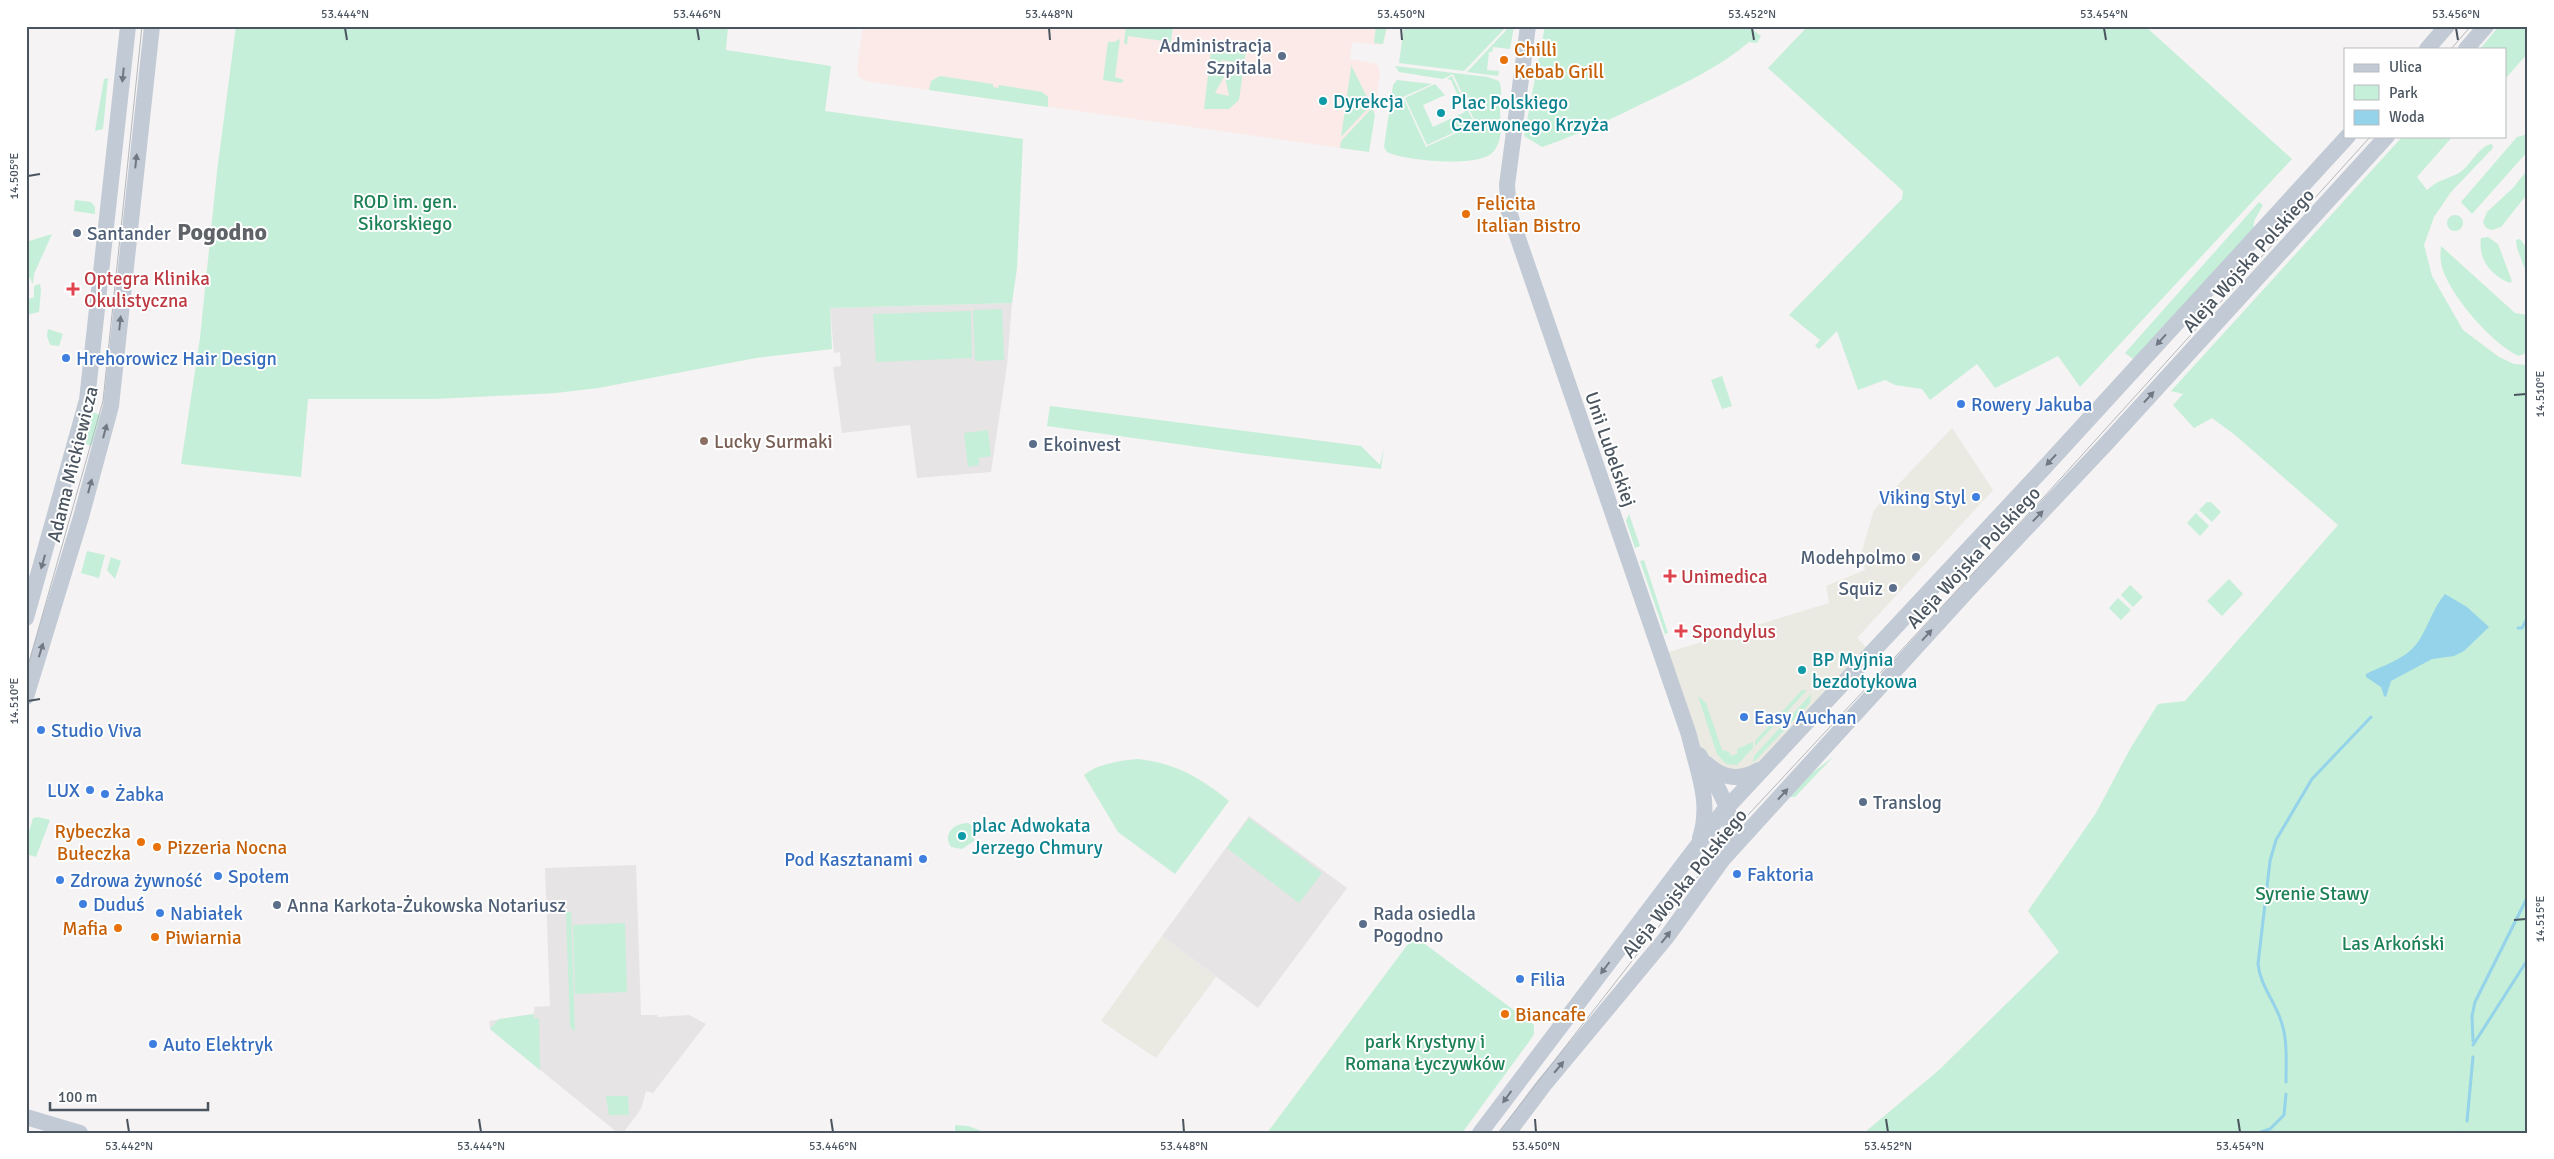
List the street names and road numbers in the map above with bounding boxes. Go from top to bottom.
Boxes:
street label: Aleja Wojska Polskiego [2178,184,2320,338]
street label: Adama Mickiewicza [42,384,104,545]
street label: Unii Lubelskiej [1579,389,1641,510]
street label: Aleja Wojska Polskiego [1902,482,2046,634]
street label: Aleja Wojska Polskiego [1617,804,1753,963]

